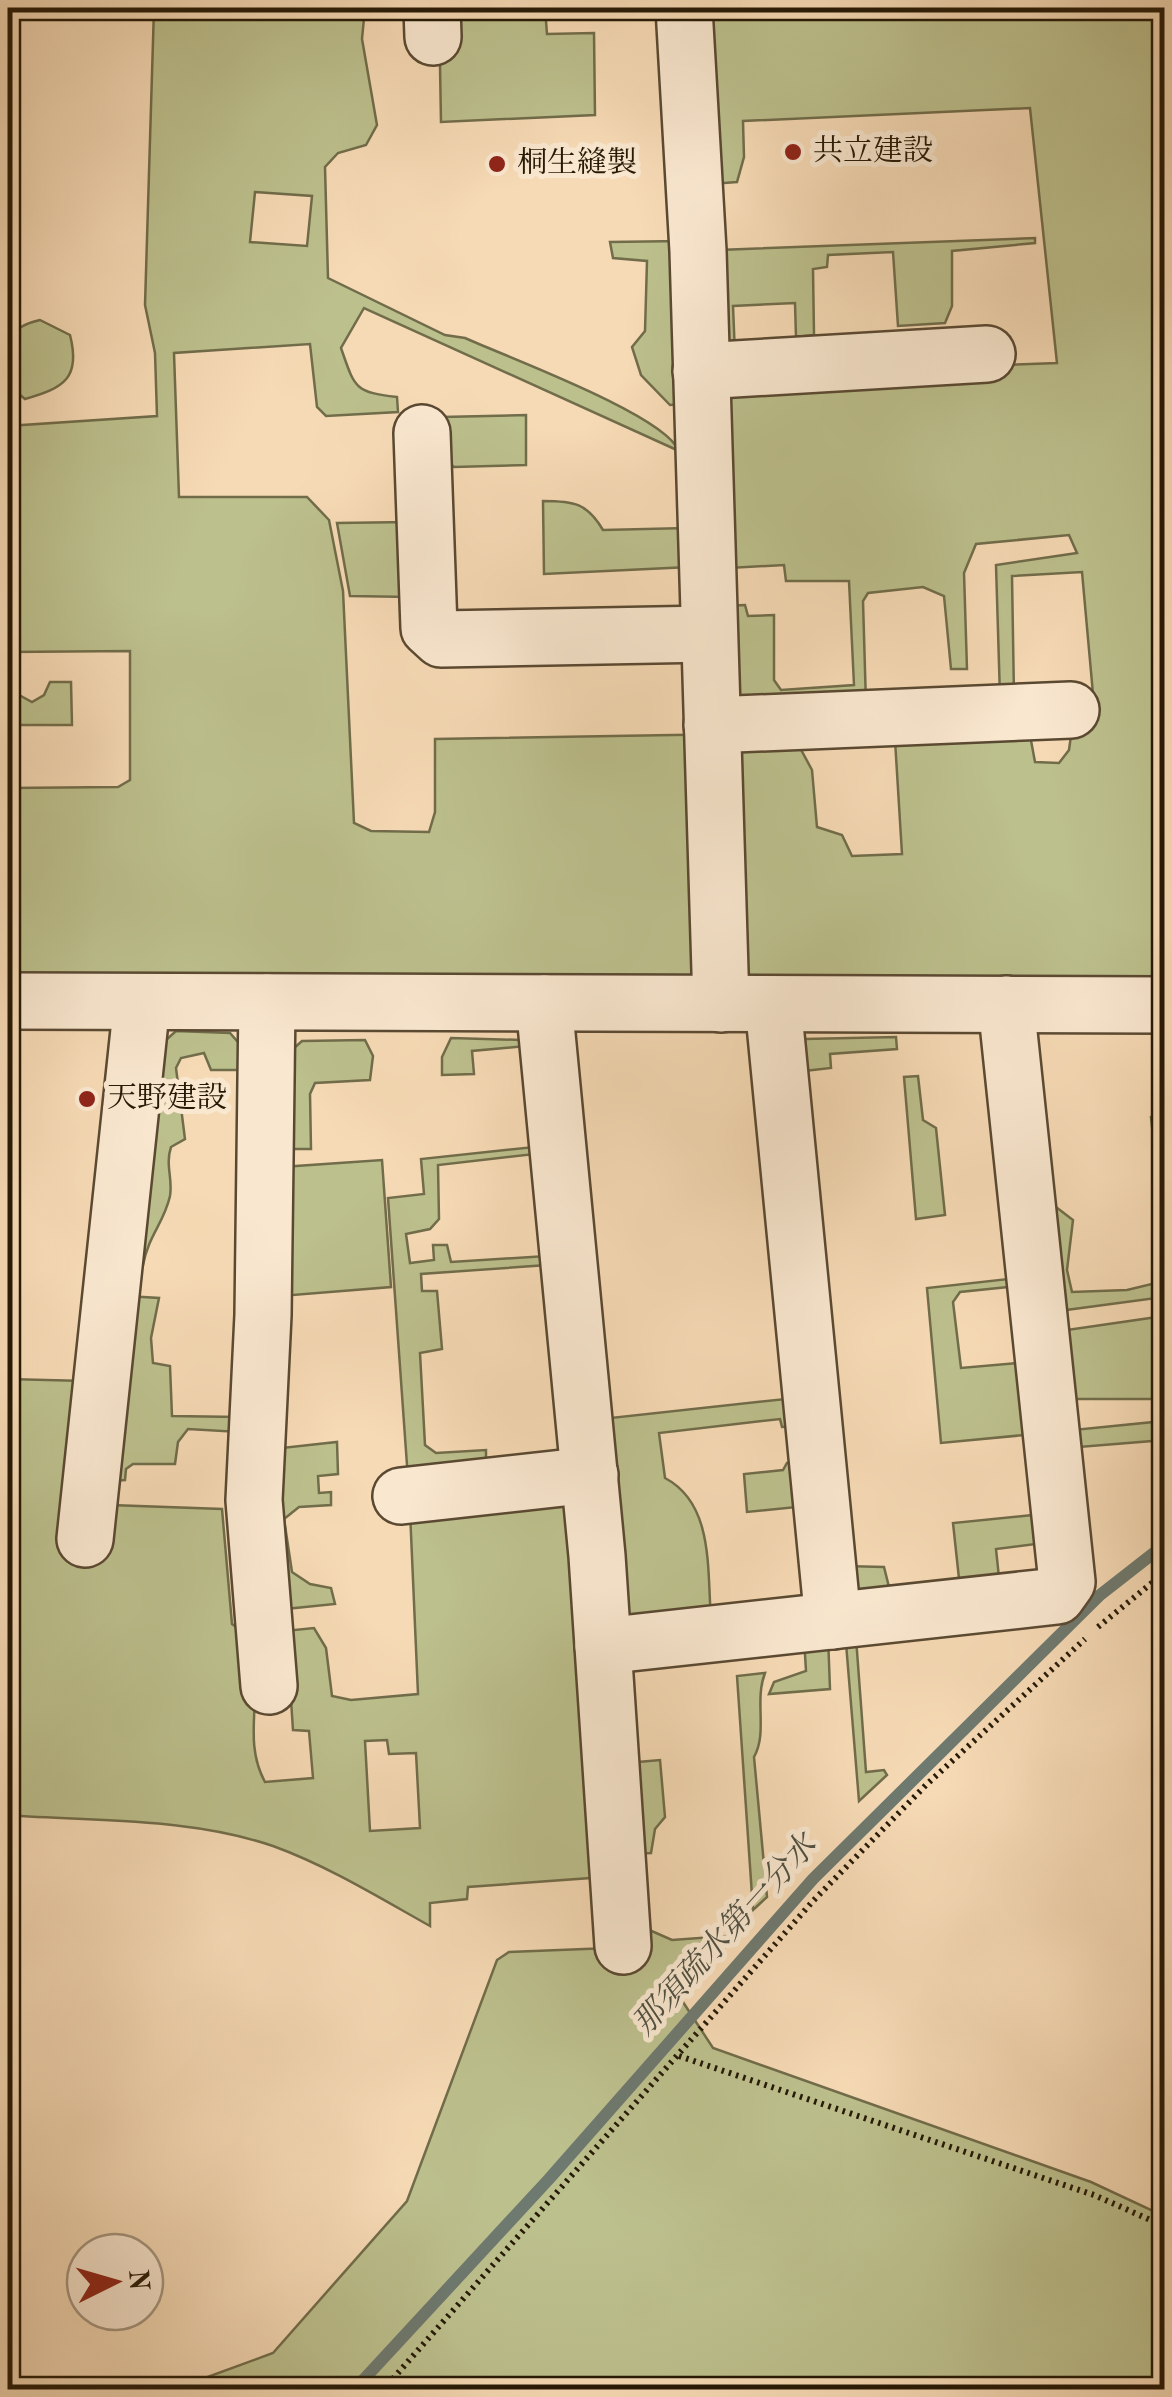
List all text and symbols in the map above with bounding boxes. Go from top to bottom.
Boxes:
place label: 共立建設 [813,134,933,167]
marker: 共立建設 [782,141,804,163]
place label: 桐生縫製 [517,146,637,179]
marker: 桐生縫製 [486,153,508,175]
place label: 天野建設 [107,1081,227,1114]
marker: 天野建設 [76,1088,98,1110]
water label: 那須疏水第一分水 [626,1826,826,2042]
north arrow [65,2232,165,2332]
text: N [122,2268,152,2293]

